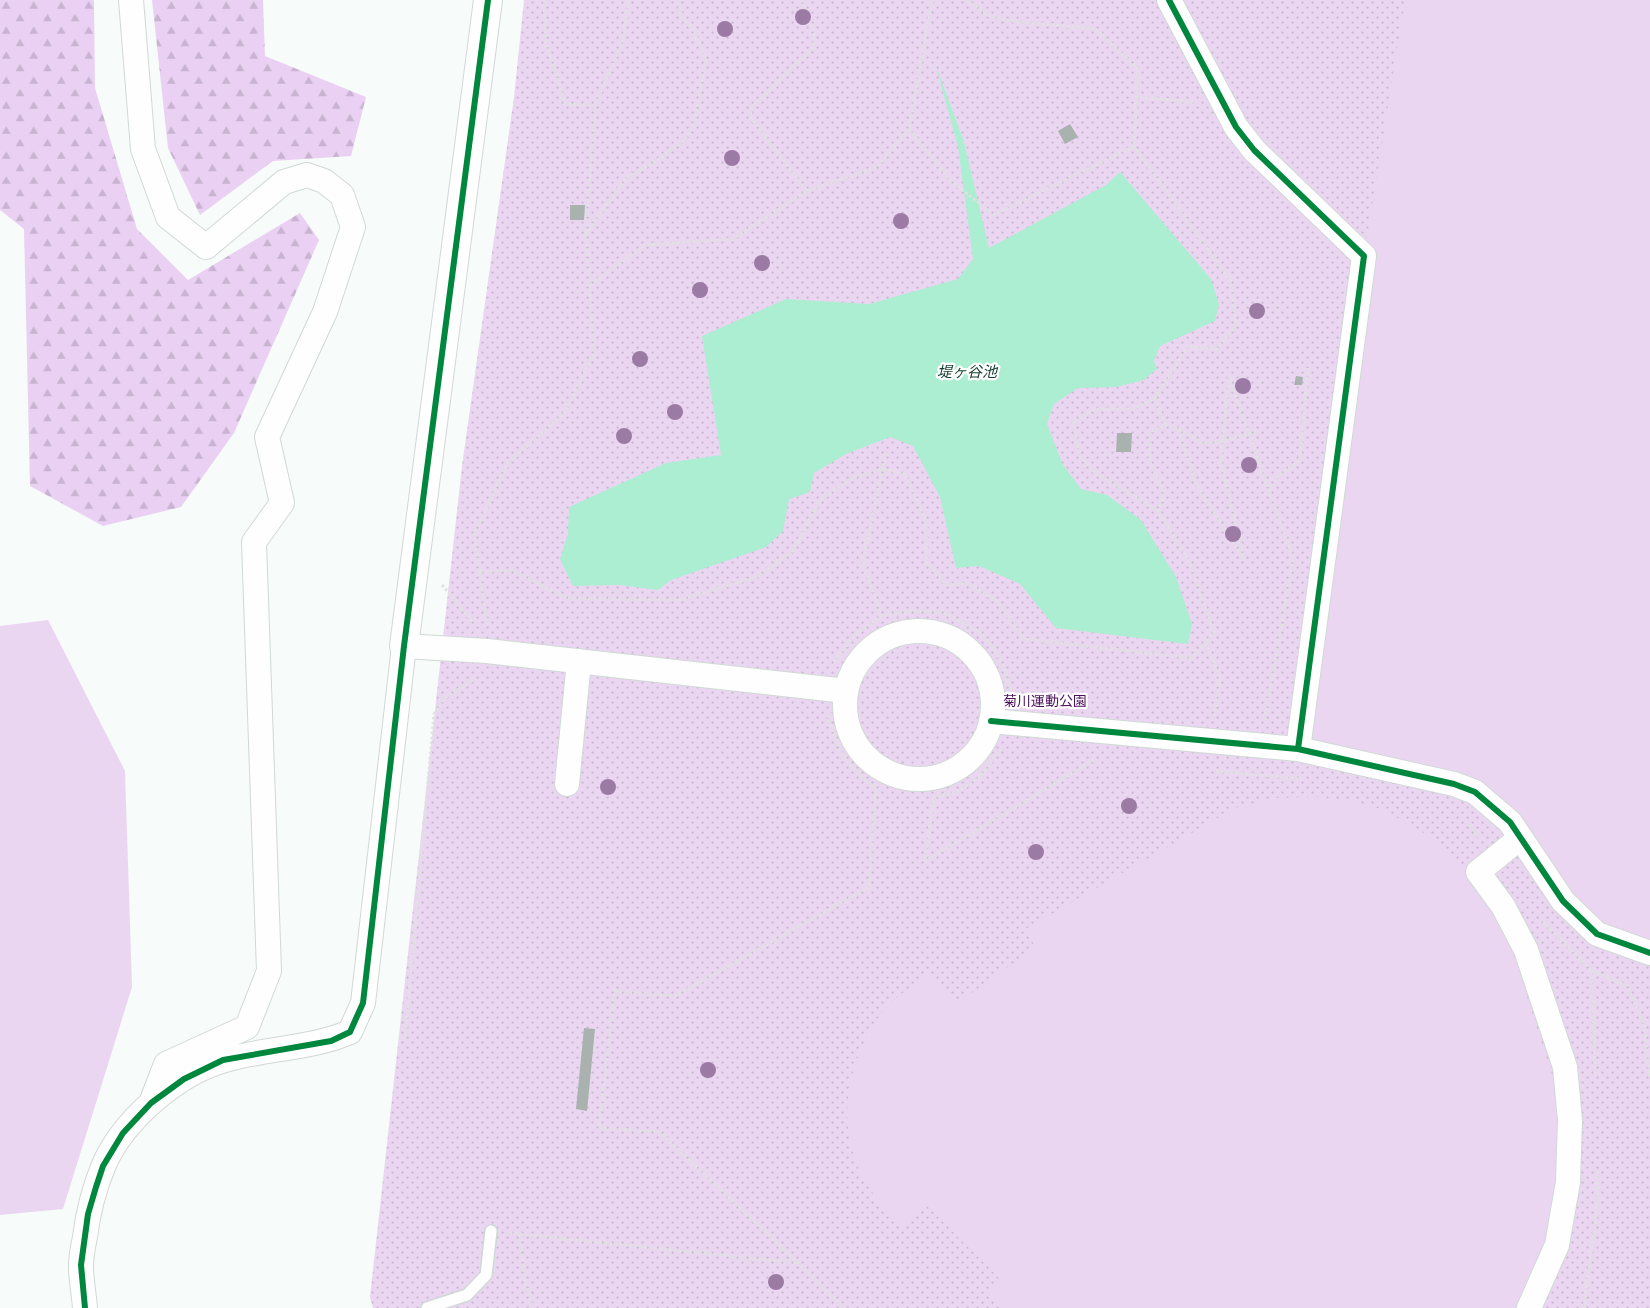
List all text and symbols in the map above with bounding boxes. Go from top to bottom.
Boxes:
water label: 堤ヶ谷池 [937,360,999,383]
park label: 菊川運動公園 [1003,690,1087,711]

